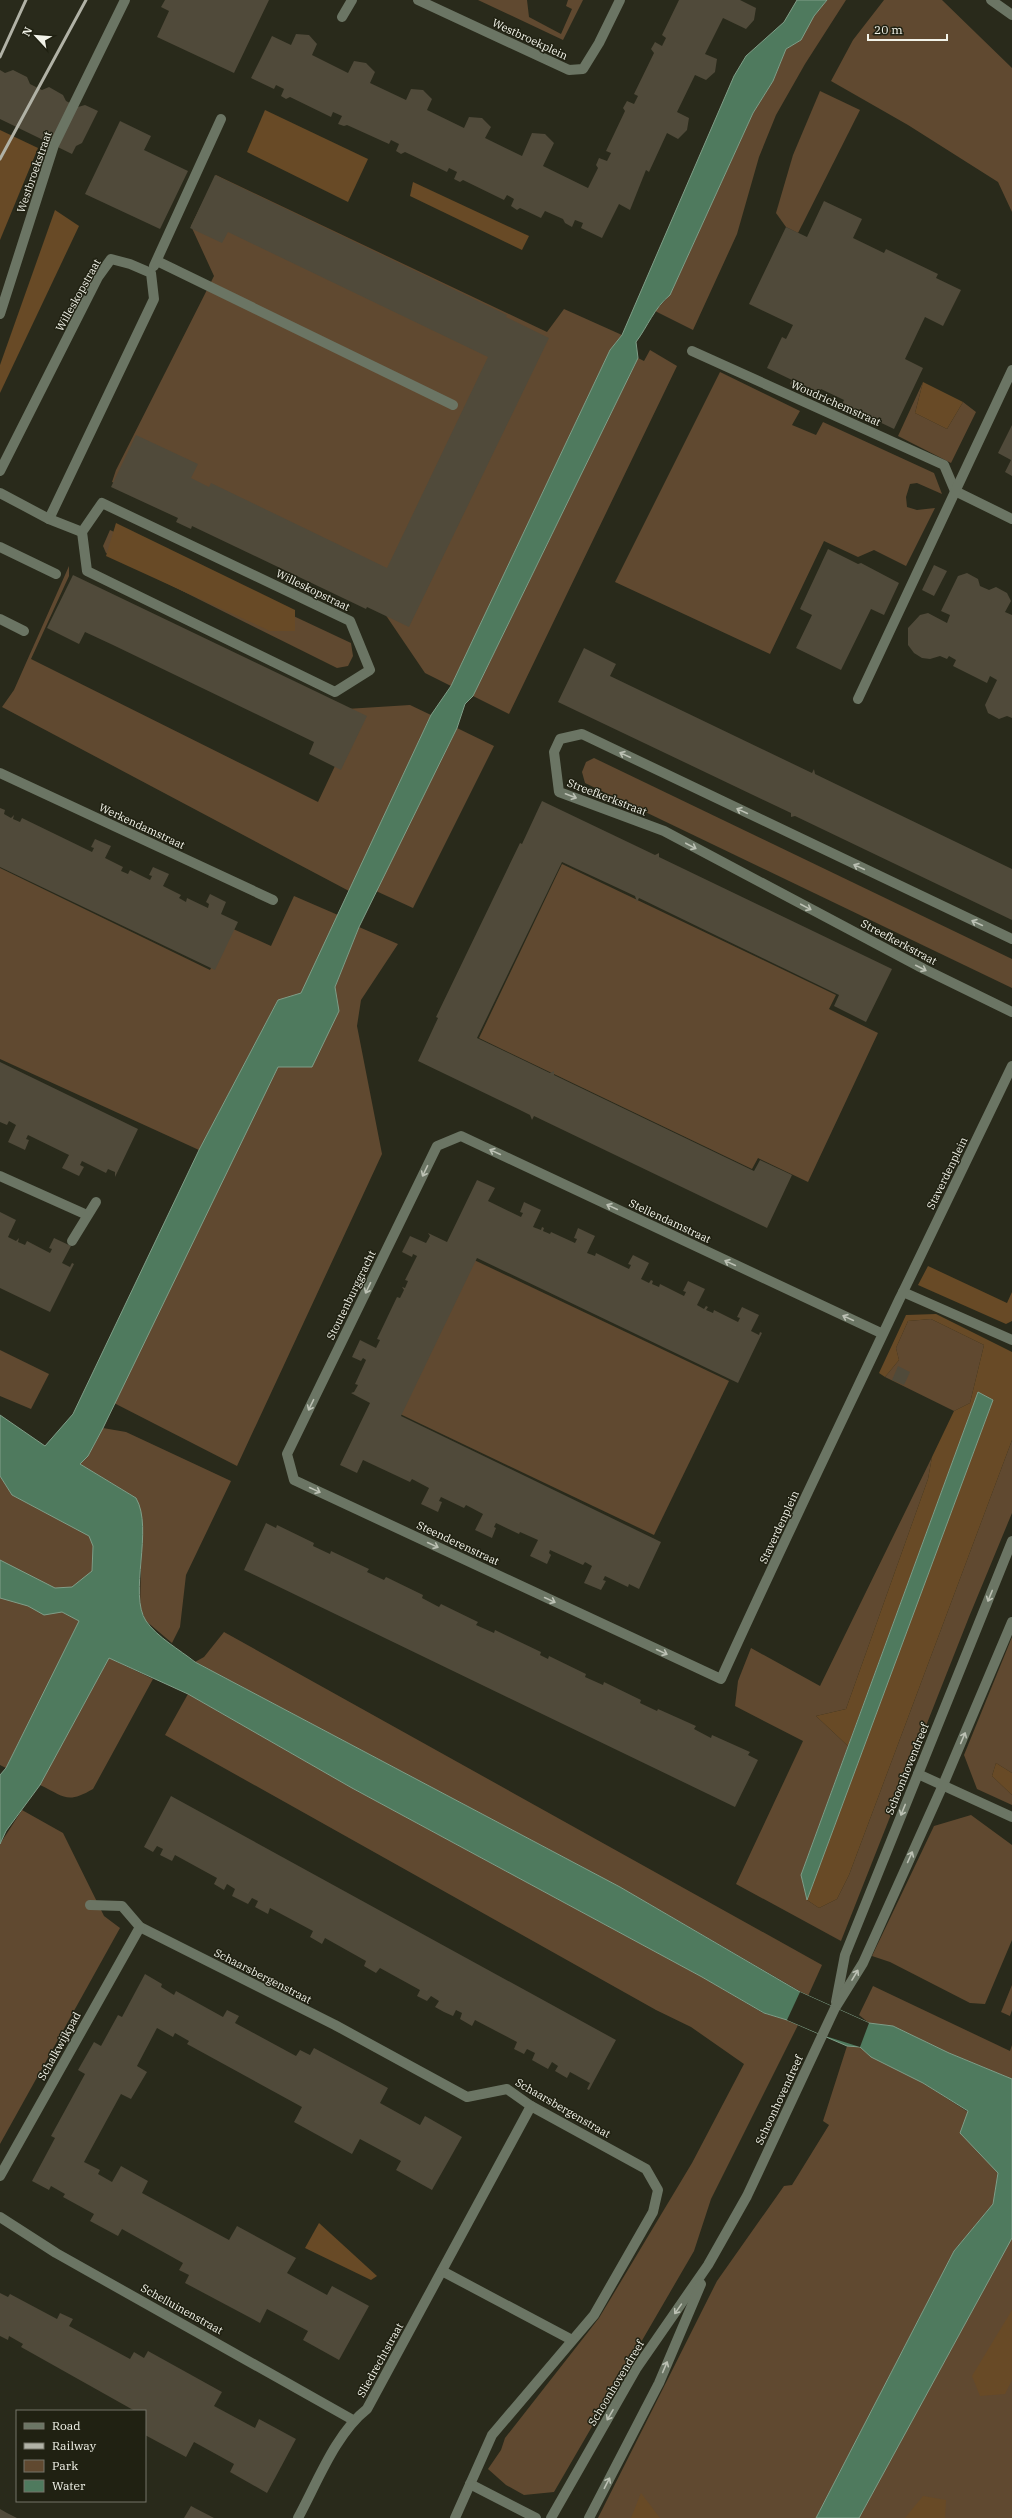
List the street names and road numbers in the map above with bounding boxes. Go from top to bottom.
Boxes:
street label: Westbroekplein [490,15,570,63]
street label: Westbroekstraat [14,129,55,215]
street label: Willeskopstraat [52,256,104,334]
street label: Woudrichemstraat [789,377,883,429]
street label: Willeskopstraat [274,566,353,614]
street label: Streefkerkstraat [565,775,649,819]
street label: Werkendamstraat [97,800,187,852]
street label: Streefkerkstraat [859,916,940,968]
street label: Staverdenplein [923,1135,971,1211]
street label: Stellendamstraat [627,1196,713,1246]
street label: Stoutenburggracht [323,1248,379,1342]
street label: Staverdenplein [756,1488,802,1566]
street label: Steenderenstraat [415,1518,502,1568]
street label: Schoonhovendreef [882,1720,932,1817]
street label: Schaarsbergenstraat [212,1945,314,2007]
street label: Schalkwijkpad [34,2009,84,2083]
street label: Schoonhovendreef [752,2052,806,2147]
street label: Schaarsbergenstraat [513,2075,613,2141]
street label: Schelluinenstraat [139,2281,226,2337]
street label: Sliedrechtstraat [354,2320,406,2400]
street label: Schoonhovendreef [585,2337,648,2428]

